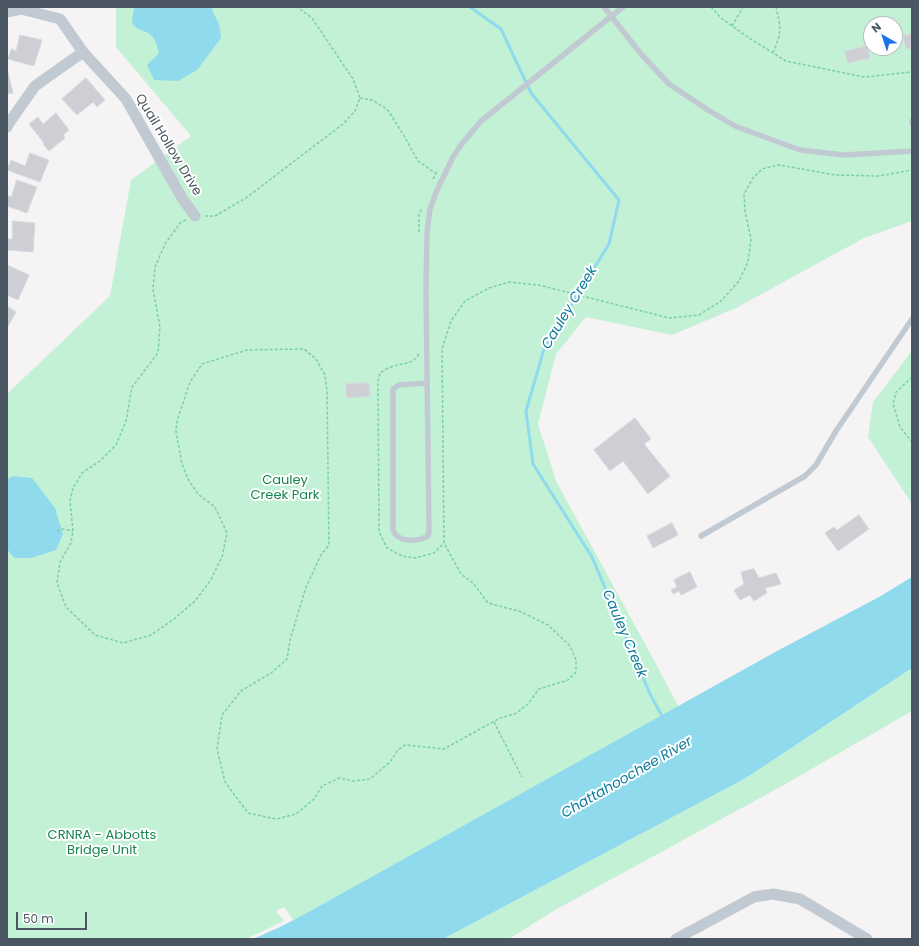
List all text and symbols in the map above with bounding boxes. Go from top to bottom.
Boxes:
north arrow [863,16,903,56]
text: N [868,19,884,36]
street label: Quail Hollow Drive [131,91,205,199]
water label: Cauley Creek [539,263,601,353]
park label: Cauley Creek Park [250,473,320,504]
water label: Cauley Creek [598,587,650,681]
water label: Chattahoochee River [559,734,695,822]
park label: CRNRA - Abbotts Bridge Unit [48,828,156,859]
scale bar [18,904,89,930]
text: 50 m [23,910,54,927]

